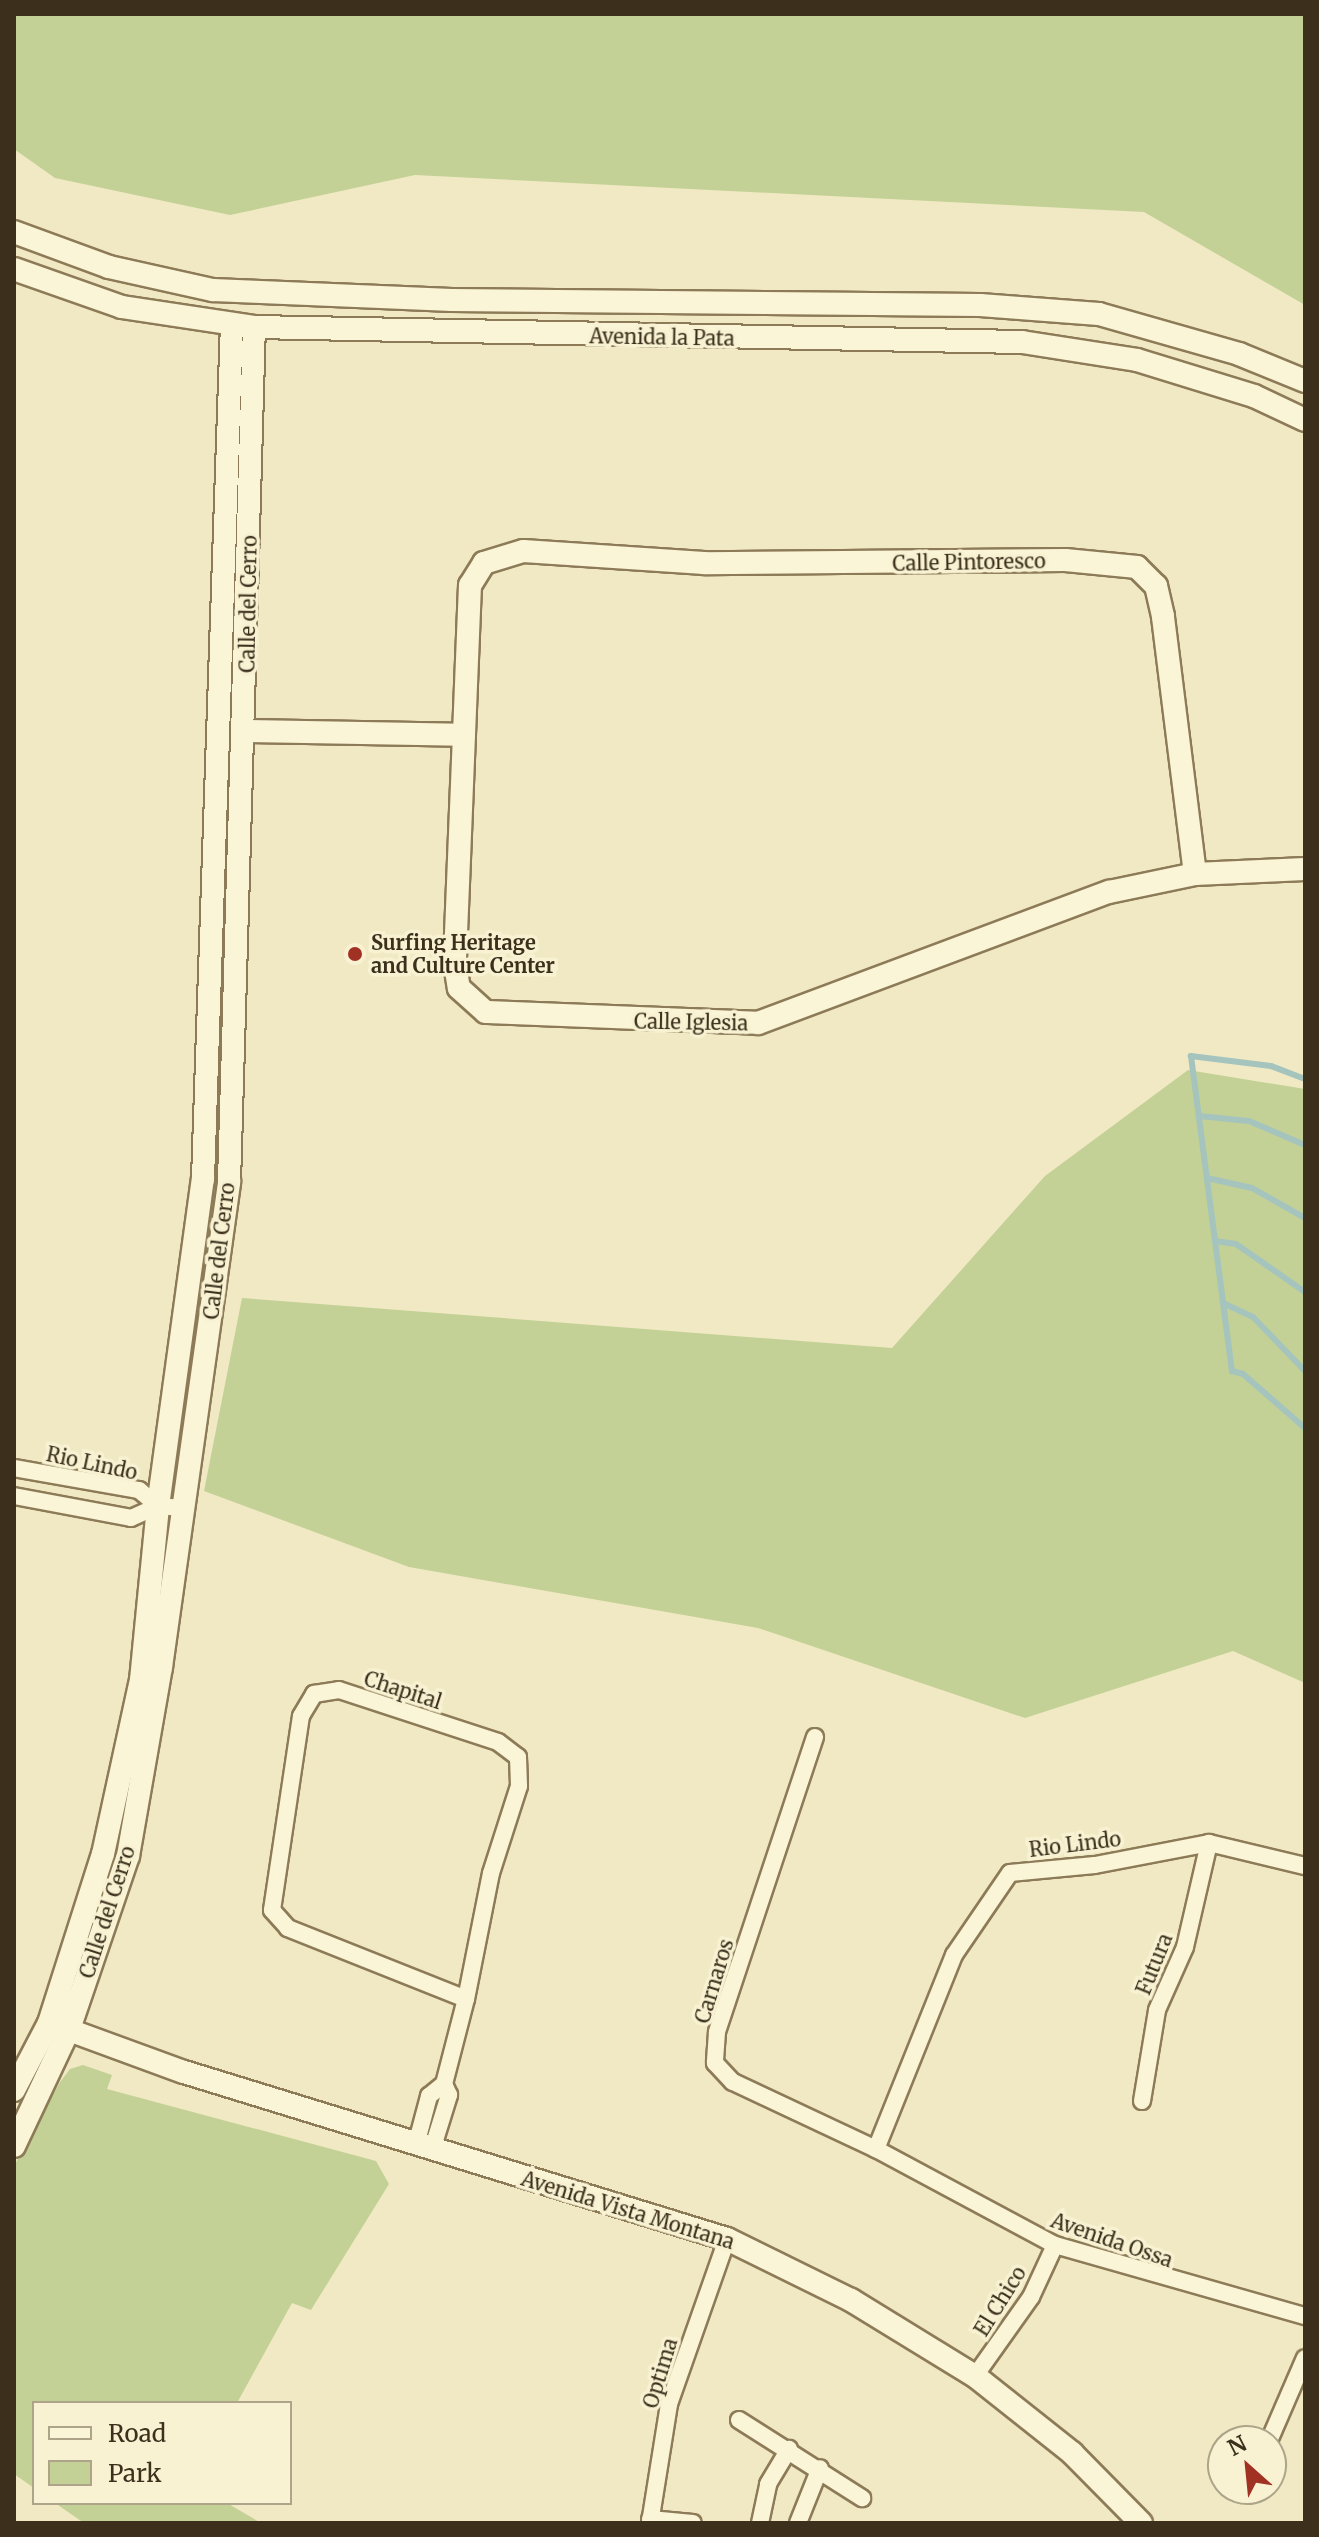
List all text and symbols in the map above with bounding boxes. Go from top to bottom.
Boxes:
street label: Avenida la Pata [589,324,735,350]
street label: Calle del Cerro [235,535,261,673]
street label: Calle Pintoresco [892,549,1046,575]
place label: Surfing Heritage and Culture Center [371,930,555,977]
marker: Surfing Heritage and Culture Center [346,945,364,963]
street label: Calle Iglesia [634,1009,748,1035]
street label: Calle del Cerro [199,1181,239,1321]
street label: Rio Lindo [44,1442,140,1484]
street label: Chapital [361,1666,445,1714]
street label: Rio Lindo [1028,1826,1122,1862]
street label: Calle del Cerro [74,1843,140,1981]
street label: Futura [1131,1930,1177,1998]
street label: Carnaros [690,1936,738,2026]
street label: Avenida Vista Montana [519,2166,737,2254]
street label: Avenida Ossa [1048,2208,1176,2272]
street label: El Chico [969,2262,1031,2340]
street label: Optima [638,2335,682,2411]
legend [32,2401,292,2505]
text: Road [108,2418,166,2449]
north arrow [1207,2425,1287,2505]
text: N [1223,2429,1251,2462]
text: Park [108,2458,161,2489]

